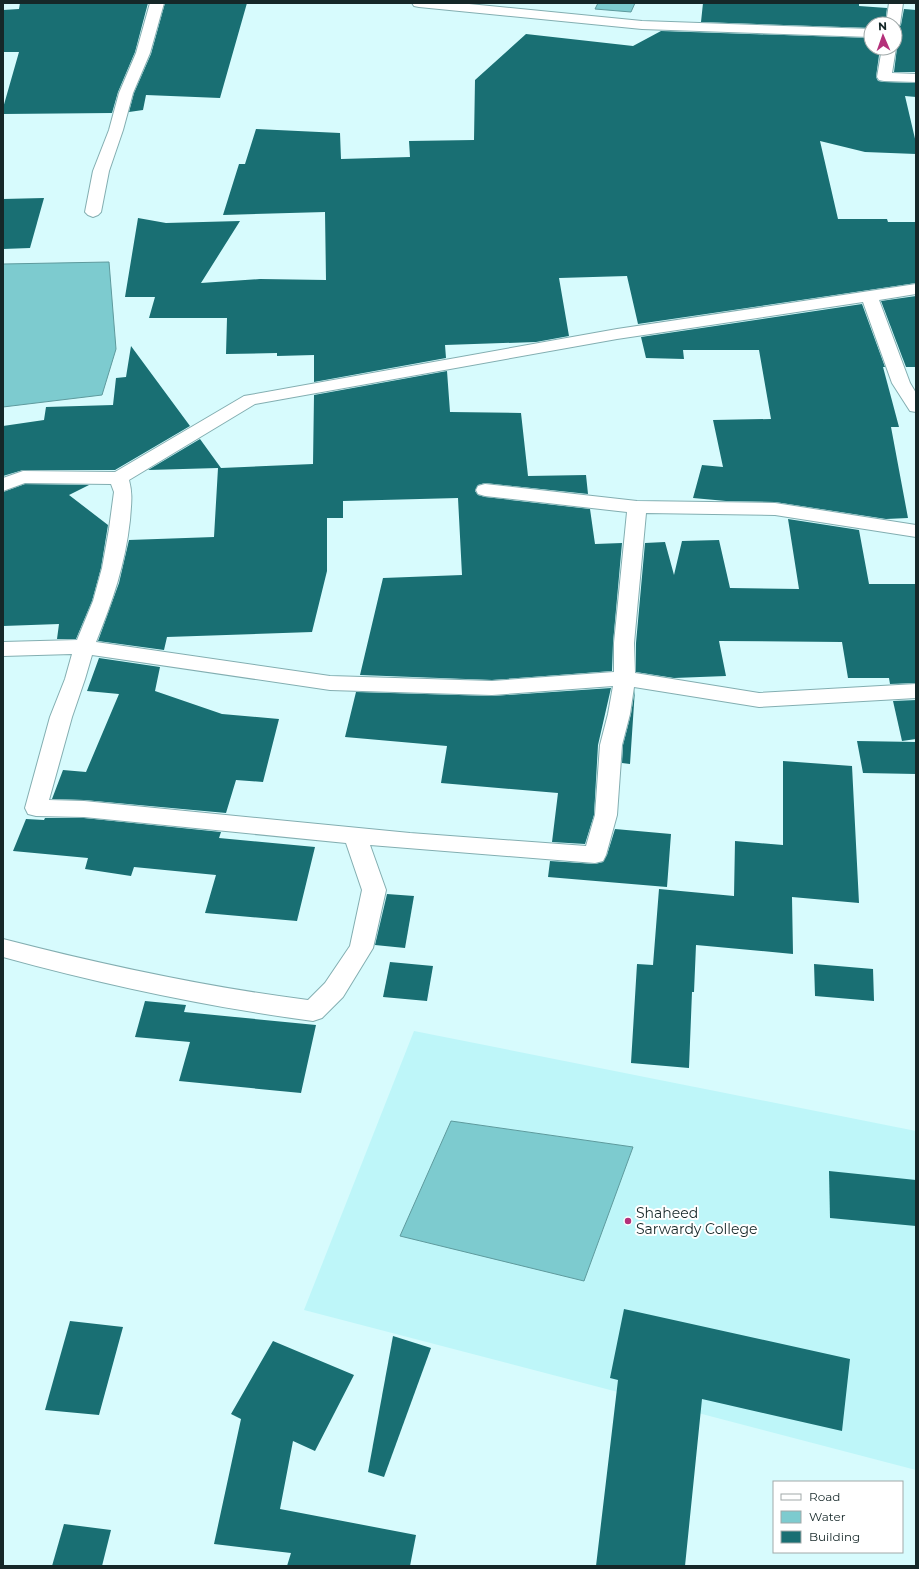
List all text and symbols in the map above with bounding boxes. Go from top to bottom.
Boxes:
north arrow [863,16,903,56]
text: N [878,19,887,33]
place label: Shaheed Sarwardy College [636,1204,758,1238]
marker: Shaheed Sarwardy College [623,1216,633,1226]
legend [773,1481,903,1553]
text: Road [809,1489,840,1504]
text: Water [809,1509,846,1524]
text: Building [809,1529,860,1544]

